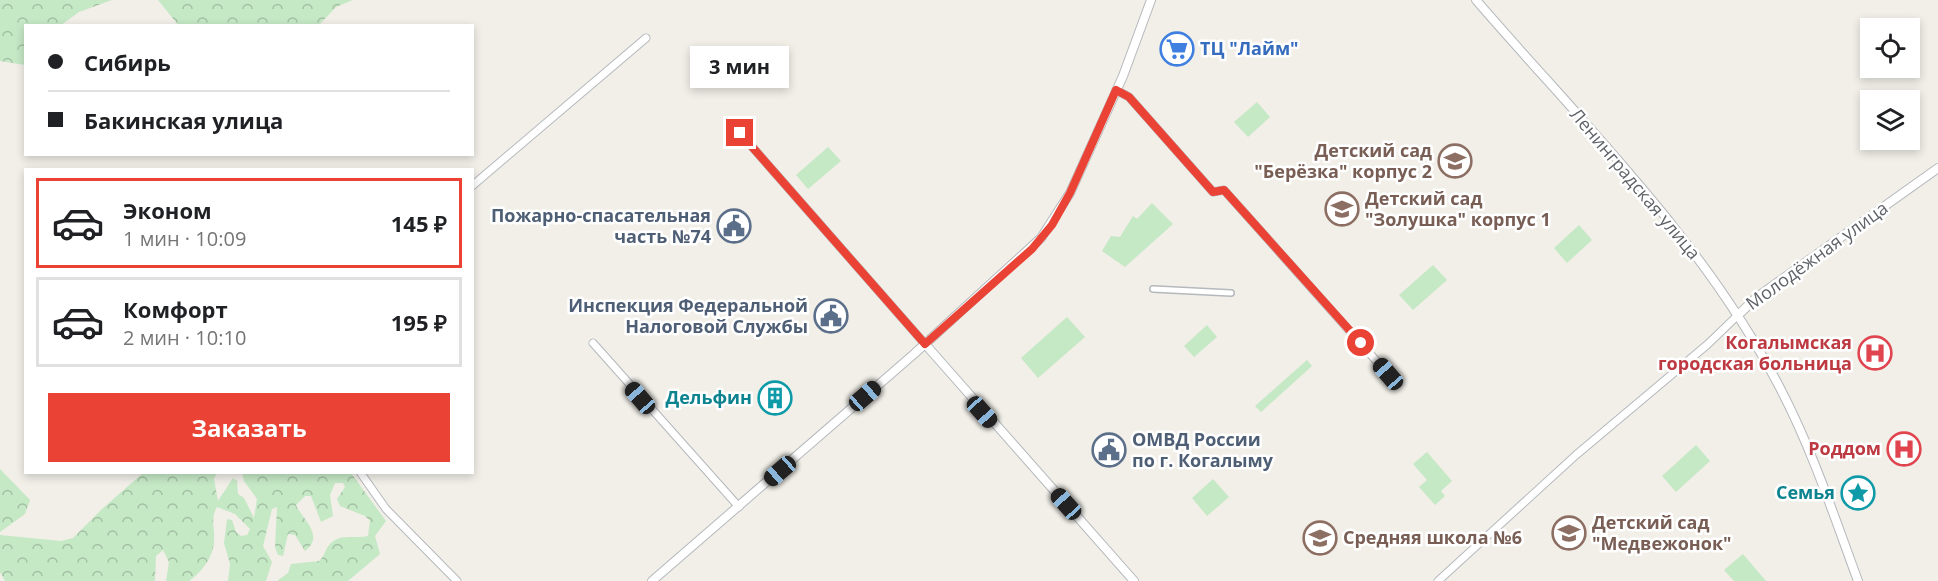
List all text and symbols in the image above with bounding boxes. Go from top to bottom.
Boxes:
map controls [1860,18,1920,150]
button: locate [1860,18,1920,78]
supermarket icon: ТЦ "Лайм" [1159,31,1195,67]
place label: ТЦ "Лайм" [1200,36,1299,60]
callout: 3 мин [690,46,789,88]
text: Сибирь [84,47,171,77]
text: 3 мин [709,53,770,80]
button: layers [1860,90,1920,150]
street label: Ленинградская улица [1565,103,1706,264]
text: Бакинская улица [84,105,283,135]
route end [726,119,753,146]
place label: Детский сад "Берёзка" корпус 2 [1254,138,1432,183]
school or university icon: Детский сад "Берёзка" корпус 2 [1437,143,1473,179]
place label: Детский сад "Золушка" корпус 1 [1365,186,1551,231]
school or university icon: Детский сад "Золушка" корпус 1 [1324,191,1360,227]
text: Эконом [123,195,212,225]
icon: car [51,196,105,250]
street label: Молодёжная улица [1741,196,1892,315]
place label: Пожарно-спасательная часть №74 [491,203,711,248]
text: 145 ₽ [391,208,447,238]
public building icon: Пожарно-спасательная часть №74 [716,208,752,244]
text: 1 мин · 10:09 [123,225,246,252]
place label: Инспекция Федеральной Налоговой Службы [568,293,808,338]
text: Комфорт [123,294,228,324]
icon: car [51,295,105,349]
public building icon: Инспекция Федеральной Налоговой Службы [813,298,849,334]
text: 195 ₽ [391,307,447,337]
text: 2 мин · 10:10 [123,324,246,351]
route start [1347,329,1374,356]
place label: Когалымская городская больница [1658,330,1852,375]
hospital icon: Когалымская городская больница [1857,335,1893,371]
car [1369,355,1407,393]
car [846,377,884,415]
car [621,379,659,417]
building icon: Дельфин [757,380,793,416]
place label: Дельфин [665,385,752,409]
button: Заказать [48,393,450,462]
car [963,393,1001,431]
place label: ОМВД России по г. Когалыму [1132,427,1274,472]
hospital icon: Роддом [1886,431,1922,467]
public building icon: ОМВД России по г. Когалыму [1091,432,1127,468]
place label: Роддом [1808,436,1881,460]
car [761,452,799,490]
place icon: Семья [1840,475,1876,511]
place label: Семья [1776,480,1835,504]
car [1047,485,1085,523]
place label: Детский сад "Медвежонок" [1592,510,1732,555]
school or university icon: Детский сад "Медвежонок" [1551,515,1587,551]
school or university icon: Средняя школа №6 [1302,520,1338,556]
place label: Средняя школа №6 [1343,525,1522,549]

